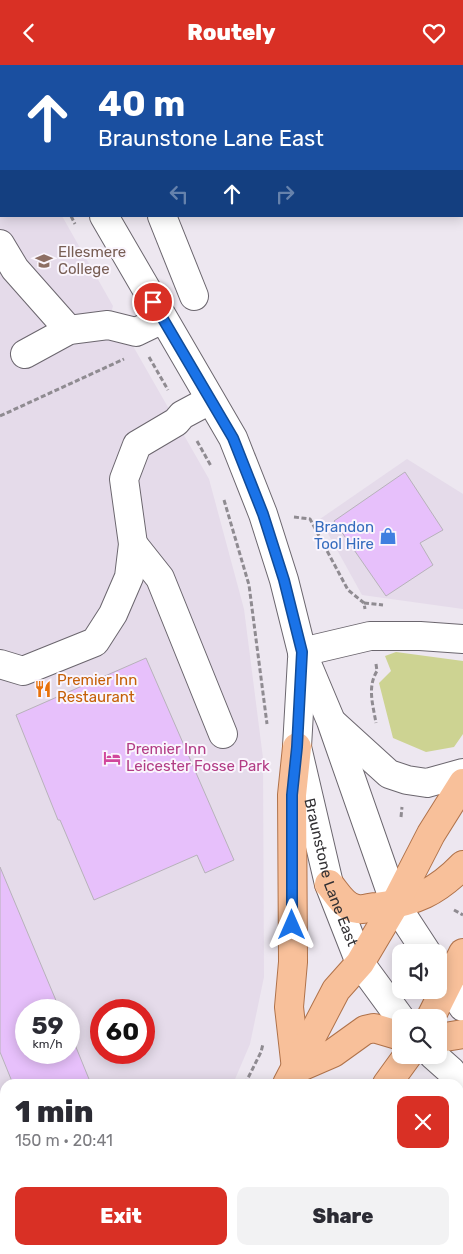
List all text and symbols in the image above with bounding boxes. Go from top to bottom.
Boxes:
icon: back [15,19,43,47]
text: Routely [187,19,276,46]
icon: heart [420,19,448,47]
text: 40 m [98,83,185,125]
icon: ahead [15,85,80,150]
text: Braunstone Lane East [98,125,324,152]
icon: left [165,180,193,208]
icon: ahead [218,180,246,208]
icon: right [271,180,299,208]
place label: Ellesmere College [58,243,126,278]
school or university icon: Ellesmere College [34,251,54,271]
pin [132,281,174,323]
icon: arrive [139,288,167,316]
place label: Brandon Tool Hire [314,518,374,553]
shop icon: Brandon Tool Hire [378,526,398,546]
place label: Premier Inn Restaurant [57,671,137,706]
restaurant icon: Premier Inn Restaurant [33,679,53,699]
place label: Premier Inn Leicester Fosse Park [126,740,270,775]
hotel icon: Premier Inn Leicester Fosse Park [102,748,122,768]
street label: Braunstone Lane East [300,796,362,949]
position arrow [265,898,317,950]
map controls [392,944,447,1064]
button: sound [392,944,447,999]
speed limit sign: 60 [90,999,155,1064]
button: search [392,1009,447,1064]
text: 59 [31,1011,64,1040]
text: km/h [33,1037,62,1051]
text: 1 min [15,1094,93,1130]
button: close [397,1096,449,1148]
text: 150 m · 20:41 [15,1131,113,1150]
button: Exit [15,1187,227,1245]
button: Share [237,1187,449,1245]

